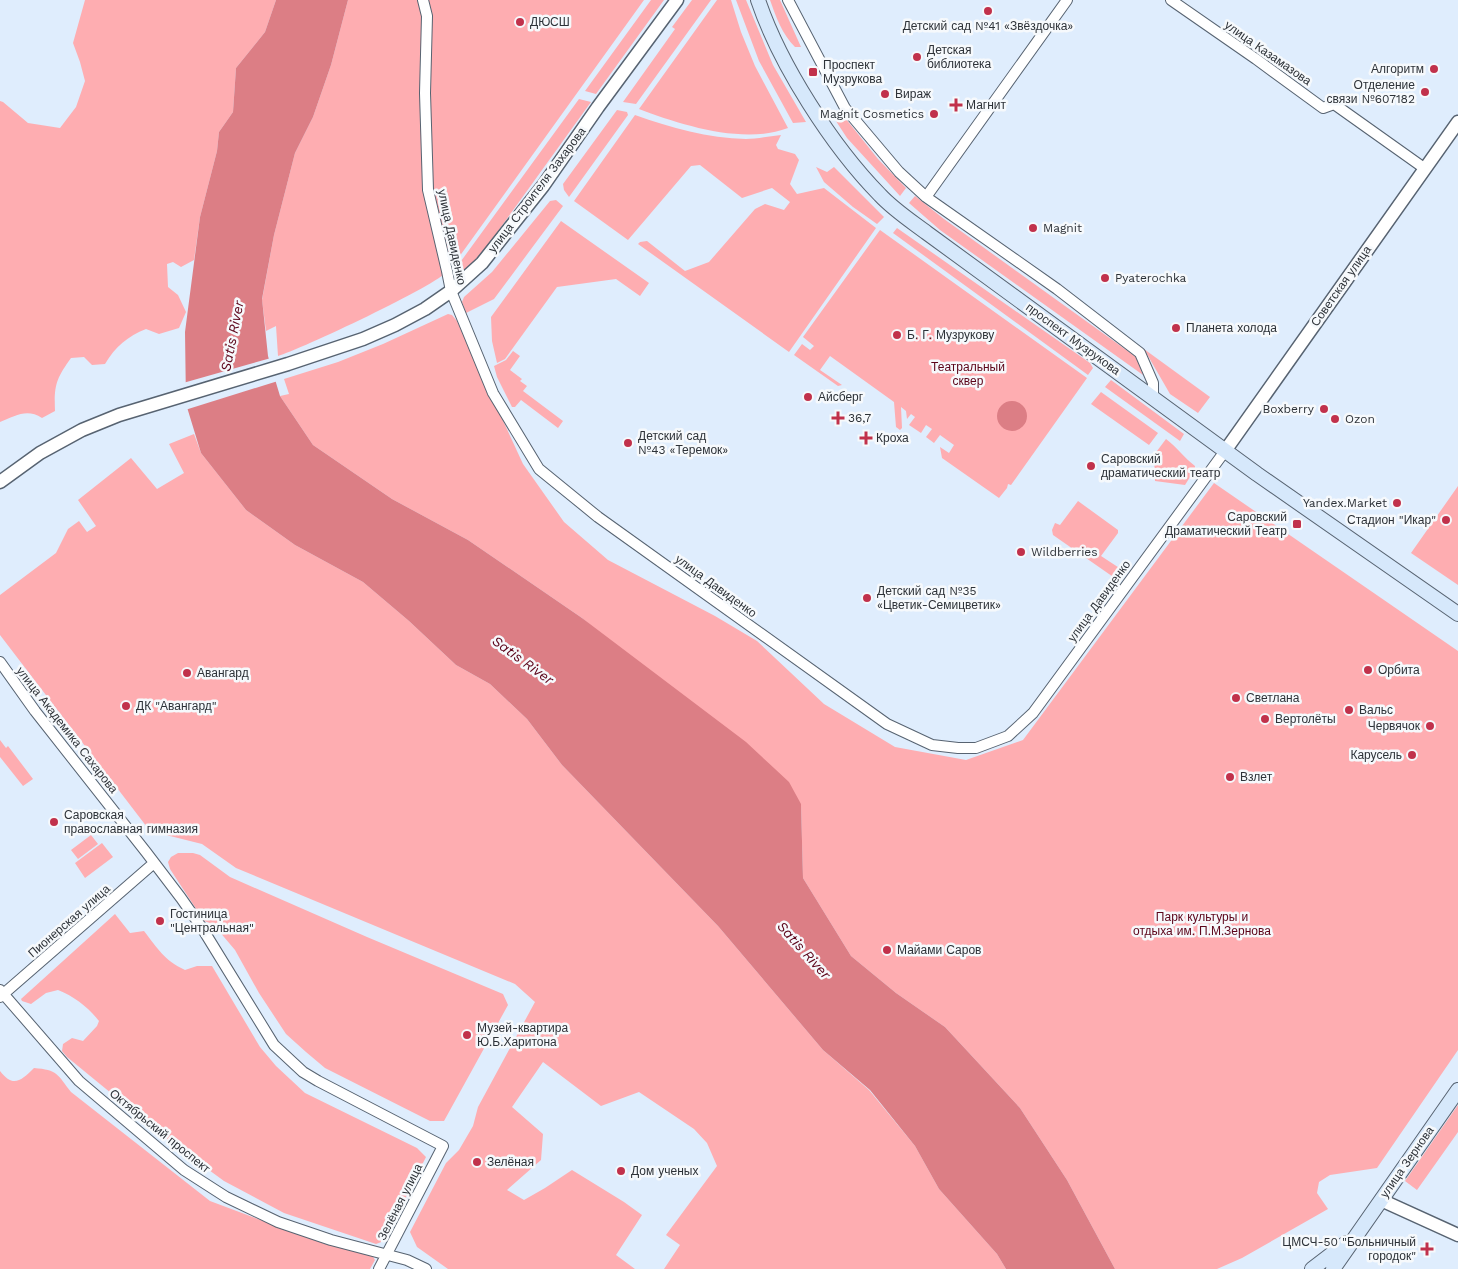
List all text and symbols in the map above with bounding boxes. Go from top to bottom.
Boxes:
marker: Детский сад №41 «Звёздочка» [982,5,994,17]
place label: ДЮСШ [530,15,570,29]
marker: ДЮСШ [514,16,526,28]
street label: улица Казамазова [1222,18,1314,88]
place label: Детский сад №41 «Звёздочка» [903,19,1073,33]
place label: Детская библиотека [927,43,992,71]
marker: Детская библиотека [911,51,923,63]
place label: Проспект Музрукова [823,58,882,86]
place label: Алгоритм [1371,62,1424,76]
marker: Алгоритм [1428,63,1440,75]
marker: Проспект Музрукова [807,66,819,78]
place label: Отделение связи №607182 [1327,78,1415,106]
marker: Отделение связи №607182 [1419,86,1431,98]
place label: Вираж [895,87,931,101]
marker: Вираж [879,88,891,100]
place label: Магнит [966,98,1007,112]
marker: Магнит [950,99,962,111]
place label: Magnit Cosmetics [820,107,924,121]
marker: Magnit Cosmetics [928,108,940,120]
street label: улица Строителя Захарова [485,124,589,255]
street label: улица Давиденко [435,188,469,286]
place label: Magnit [1043,221,1082,235]
marker: Magnit [1027,222,1039,234]
street label: Советская улица [1308,243,1374,329]
place label: Pyaterochka [1115,271,1187,285]
marker: Pyaterochka [1099,272,1111,284]
water label: Satis River [217,299,247,373]
street label: проспект Музрукова [1023,300,1123,378]
place label: Планета холода [1186,321,1277,335]
marker: Планета холода [1170,322,1182,334]
place label: Б. Г. Музрукову [907,328,994,342]
marker: Б. Г. Музрукову [891,329,903,341]
park label: Театральный сквер [931,360,1005,388]
place label: Айсберг [818,390,864,404]
marker: Айсберг [802,391,814,403]
place label: Boxberry [1262,402,1315,416]
marker: Boxberry [1318,403,1330,415]
place label: 36,7 [848,411,871,425]
marker: 36,7 [832,412,844,424]
place label: Ozon [1345,412,1375,426]
marker: Ozon [1329,413,1341,425]
place label: Детский сад №43 «Теремок» [638,429,728,457]
place label: Кроха [876,431,909,445]
marker: Кроха [860,432,872,444]
marker: Детский сад №43 «Теремок» [622,437,634,449]
place label: Саровский драматический театр [1101,452,1221,480]
marker: Саровский драматический театр [1085,460,1097,472]
place label: Yandex.Market [1303,496,1387,510]
marker: Yandex.Market [1391,497,1403,509]
place label: Саровский Драматический Театр [1165,510,1287,538]
place label: Стадион "Икар" [1347,513,1436,527]
marker: Стадион "Икар" [1440,514,1452,526]
marker: Саровский Драматический Театр [1291,518,1303,530]
place label: Wildberries [1031,545,1098,559]
marker: Wildberries [1015,546,1027,558]
street label: улица Давиденко [673,552,760,620]
street label: улица Давиденко [1065,557,1133,644]
place label: Детский сад №35 «Цветик-Семицветик» [877,584,1001,612]
marker: Детский сад №35 «Цветик-Семицветик» [861,592,873,604]
water label: Satis River [489,632,557,688]
place label: Орбита [1378,663,1420,677]
street label: улица Академика Сахарова [13,664,121,796]
marker: Орбита [1362,664,1374,676]
place label: Авангард [197,666,249,680]
marker: Авангард [181,667,193,679]
place label: Светлана [1246,691,1300,705]
marker: Светлана [1230,692,1242,704]
place label: ДК "Авангард" [136,699,217,713]
marker: ДК "Авангард" [120,700,132,712]
place label: Вальс [1359,703,1393,717]
marker: Вальс [1343,704,1355,716]
place label: Вертолёты [1275,712,1336,726]
marker: Вертолёты [1259,713,1271,725]
place label: Червячок [1368,719,1421,733]
marker: Червячок [1424,720,1436,732]
place label: Карусель [1350,748,1402,762]
marker: Карусель [1406,749,1418,761]
place label: Взлет [1240,770,1273,784]
marker: Взлет [1224,771,1236,783]
place label: Саровская православная гимназия [64,808,198,836]
marker: Саровская православная гимназия [48,816,60,828]
street label: Пионерская улица [25,881,113,960]
place label: Гостиница "Центральная" [170,907,254,935]
park label: Парк культуры и отдыха им. П.М.Зернова [1133,910,1271,938]
marker: Гостиница "Центральная" [154,915,166,927]
water label: Satis River [774,918,834,982]
place label: Майами Саров [897,943,981,957]
marker: Майами Саров [881,944,893,956]
place label: Музей-квартира Ю.Б.Харитона [477,1021,568,1049]
marker: Музей-квартира Ю.Б.Харитона [461,1029,473,1041]
street label: Октябрьский проспект [107,1086,213,1176]
street label: улица Зернова [1377,1123,1437,1200]
place label: Зелёная [487,1155,534,1169]
marker: Зелёная [471,1156,483,1168]
street label: Зелёная улица [375,1161,425,1243]
place label: Дом ученых [631,1164,698,1178]
marker: Дом ученых [615,1165,627,1177]
place label: ЦМСЧ-50 "Больничный городок" [1282,1235,1416,1263]
marker: ЦМСЧ-50 "Больничный городок" [1420,1242,1434,1256]

